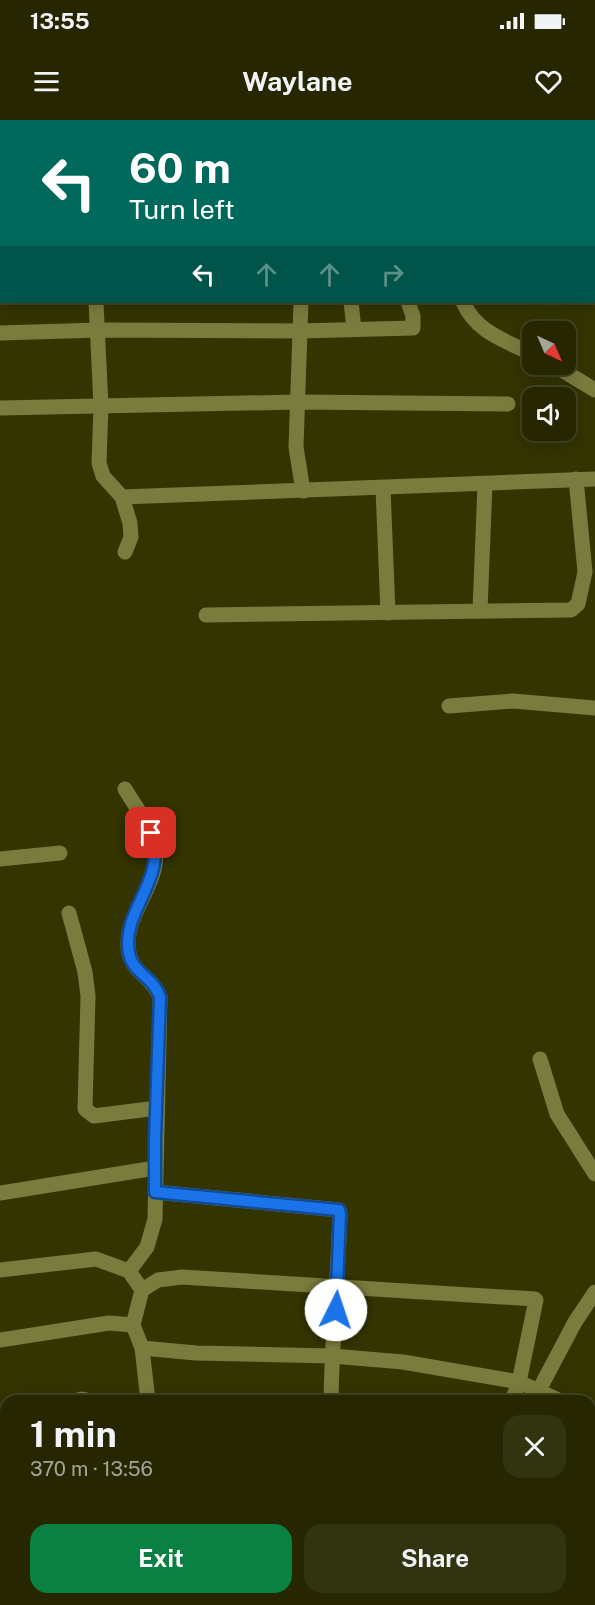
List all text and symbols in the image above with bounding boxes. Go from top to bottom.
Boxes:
text: 13:55 [30,8,90,34]
icon: menu [30,65,63,98]
text: Waylane [242,65,353,97]
icon: heart [532,65,565,98]
text: 60 m [129,143,231,192]
icon: left [30,144,108,222]
text: Turn left [129,193,235,225]
icon: left [187,258,220,291]
icon: ahead [250,258,283,291]
icon: ahead [313,258,346,291]
icon: right [376,258,409,291]
north arrow [522,321,576,375]
map controls [522,321,576,441]
button: sound [522,387,576,441]
pin [125,807,176,858]
icon: arrive [134,816,167,849]
position arrow [304,1278,368,1342]
text: 1 min [30,1413,117,1455]
button: close [503,1415,566,1478]
text: 370 m · 13:56 [30,1457,153,1481]
button: Exit [30,1524,292,1593]
button: Share [304,1524,566,1593]

